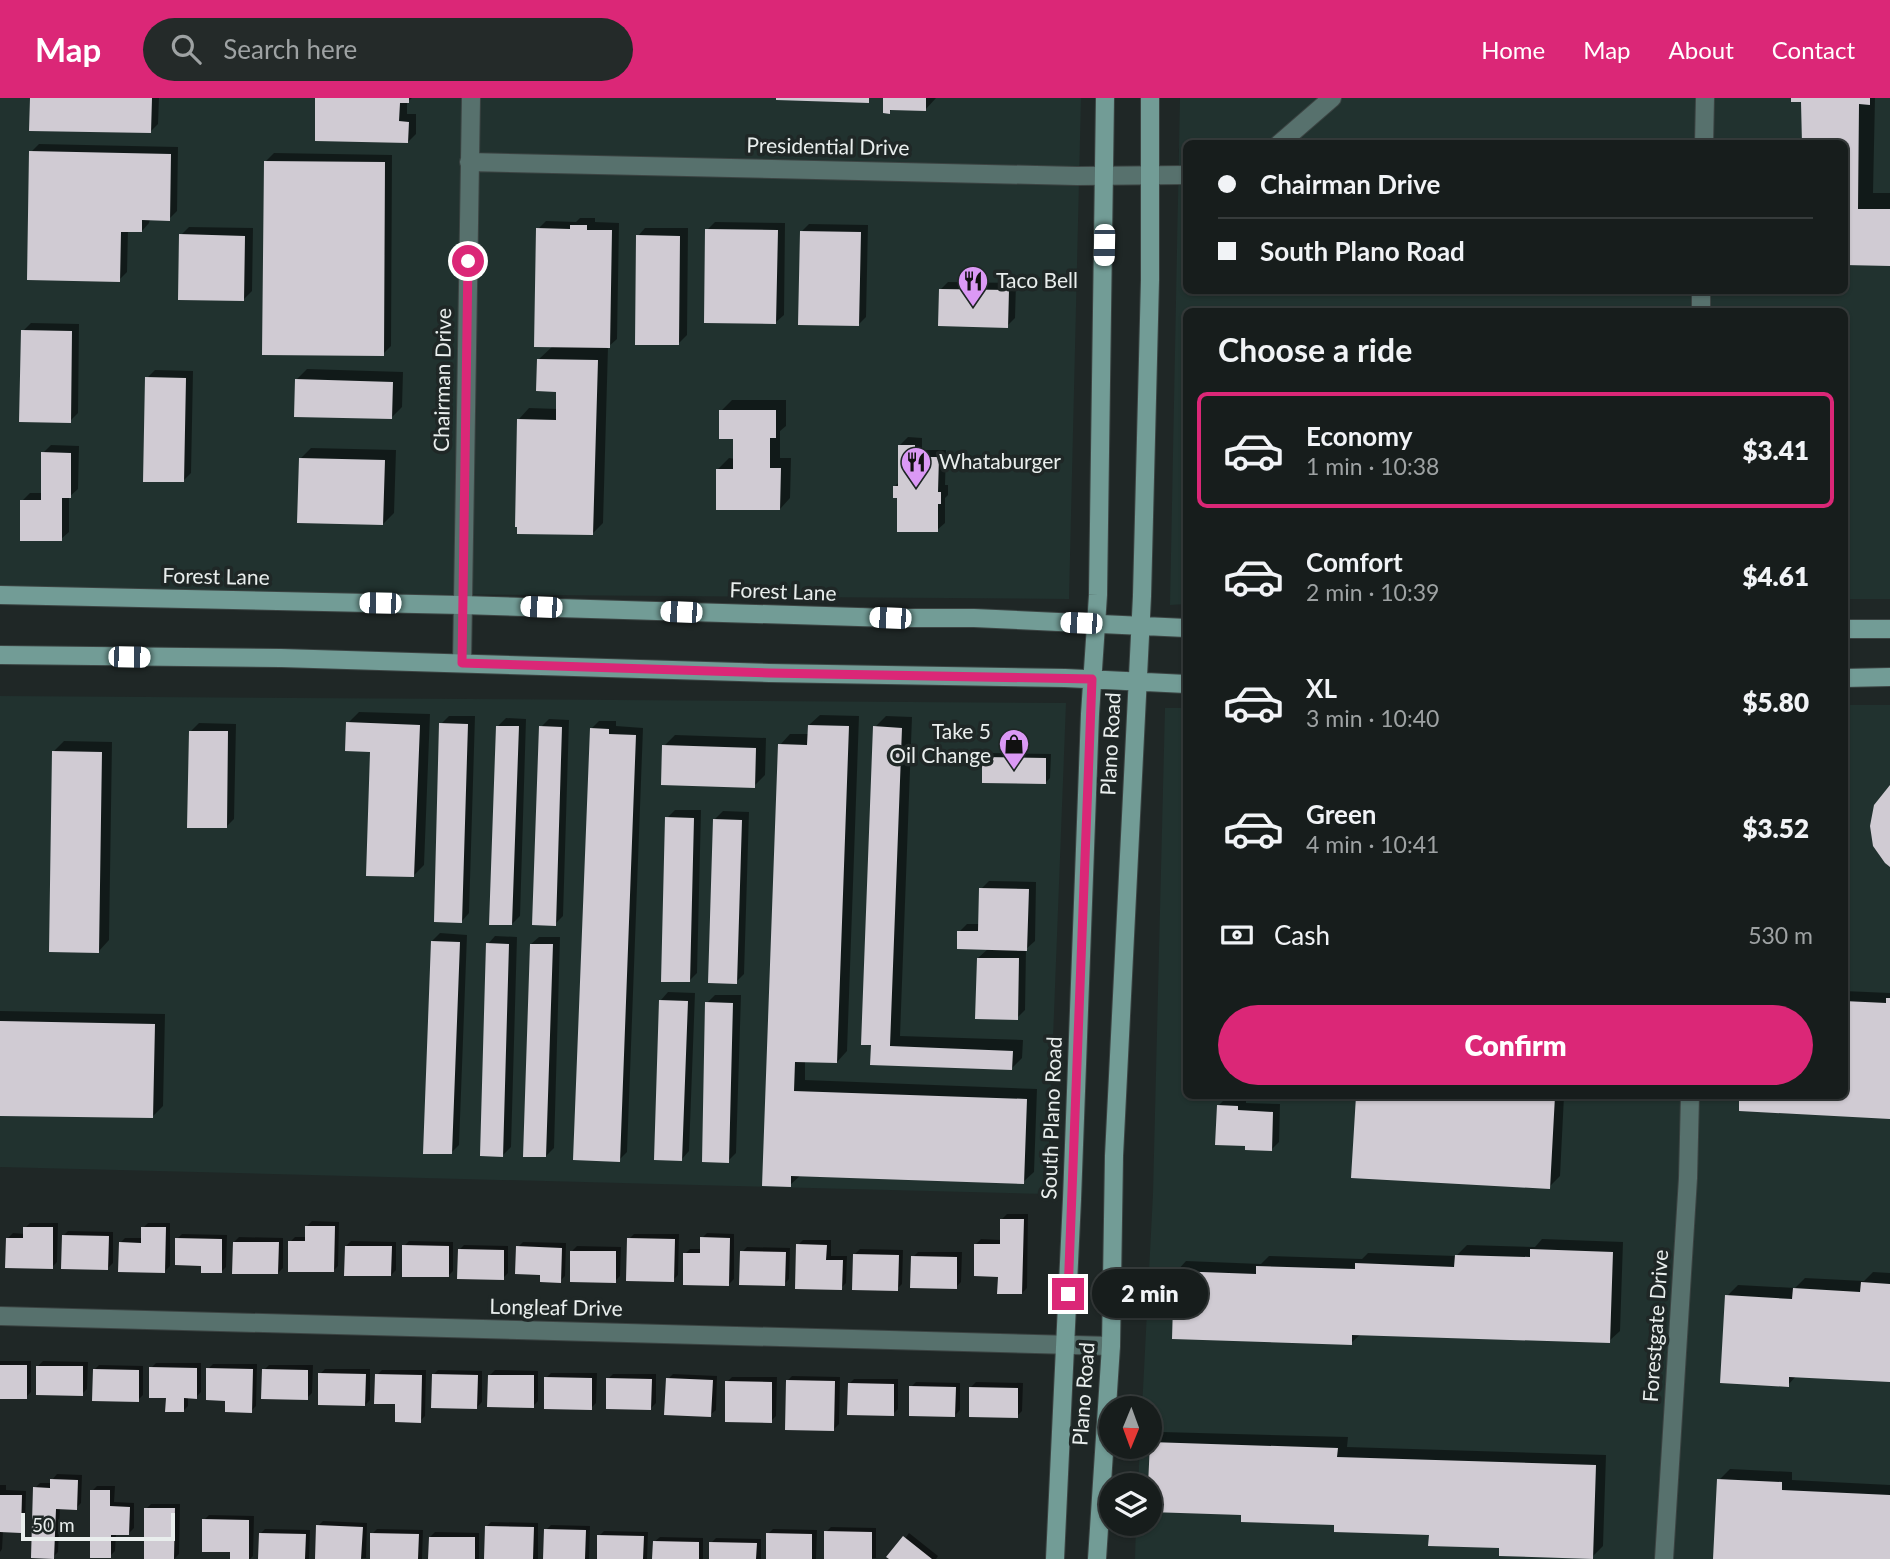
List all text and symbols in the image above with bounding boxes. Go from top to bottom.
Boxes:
search box [143,18,633,81]
text: Map [35,29,101,69]
icon: search [167,30,205,68]
text: Search here [223,33,357,65]
text: Home [1481,35,1545,64]
text: Map [1583,35,1631,64]
text: About [1669,35,1734,64]
text: Contact [1772,35,1855,64]
street label: Presidential Drive [746,132,910,159]
text: Chairman Drive [1260,168,1440,200]
car [1094,224,1115,266]
text: South Plano Road [1260,235,1465,267]
route start [452,245,484,277]
restaurant icon: Taco Bell [956,264,990,308]
place label: Taco Bell [996,267,1078,292]
street label: Chairman Drive [428,308,455,452]
text: Choose a ride [1218,330,1412,369]
icon: car [1222,419,1285,482]
text: Economy [1306,420,1412,452]
text: $3.41 [1742,434,1809,466]
restaurant icon: Whataburger [899,445,933,489]
place label: Whataburger [939,448,1061,473]
text: 1 min · 10:38 [1306,452,1439,480]
icon: car [1222,545,1285,608]
text: Comfort [1306,546,1403,578]
text: $4.61 [1742,560,1809,592]
street label: Forest Lane [162,562,270,589]
street label: Forest Lane [729,576,837,605]
text: 2 min · 10:39 [1306,578,1439,606]
car [359,592,402,614]
car [520,596,563,618]
car [660,601,703,623]
car [869,607,912,629]
car [1060,612,1103,634]
car [108,646,151,668]
icon: car [1222,671,1285,734]
text: XL [1306,672,1337,704]
text: $5.80 [1742,686,1809,718]
street label: Plano Road [1094,692,1125,796]
text: 3 min · 10:40 [1306,704,1439,732]
place label: Take 5 Oil Change [889,718,991,767]
shop icon: Take 5 Oil Change [997,727,1031,771]
icon: car [1222,797,1285,860]
text: Green [1306,798,1376,830]
text: $3.52 [1742,812,1809,844]
text: 4 min · 10:41 [1306,830,1439,858]
icon: cash [1218,916,1256,954]
text: Cash [1274,919,1330,951]
text: 530 m [1748,921,1813,949]
button: Confirm [1218,1005,1813,1085]
street label: South Plano Road [1035,1036,1066,1200]
street label: Forestgate Drive [1637,1249,1672,1403]
callout: 2 min [1092,1270,1208,1318]
route end [1052,1278,1084,1310]
text: 2 min [1121,1279,1179,1307]
street label: Longleaf Drive [489,1293,623,1320]
street label: Plano Road [1066,1341,1099,1446]
north arrow [1099,1396,1162,1460]
map controls [1099,1396,1162,1536]
button: layers [1099,1473,1162,1536]
scale bar [21,1510,175,1542]
text: 50 m [32,1513,75,1536]

